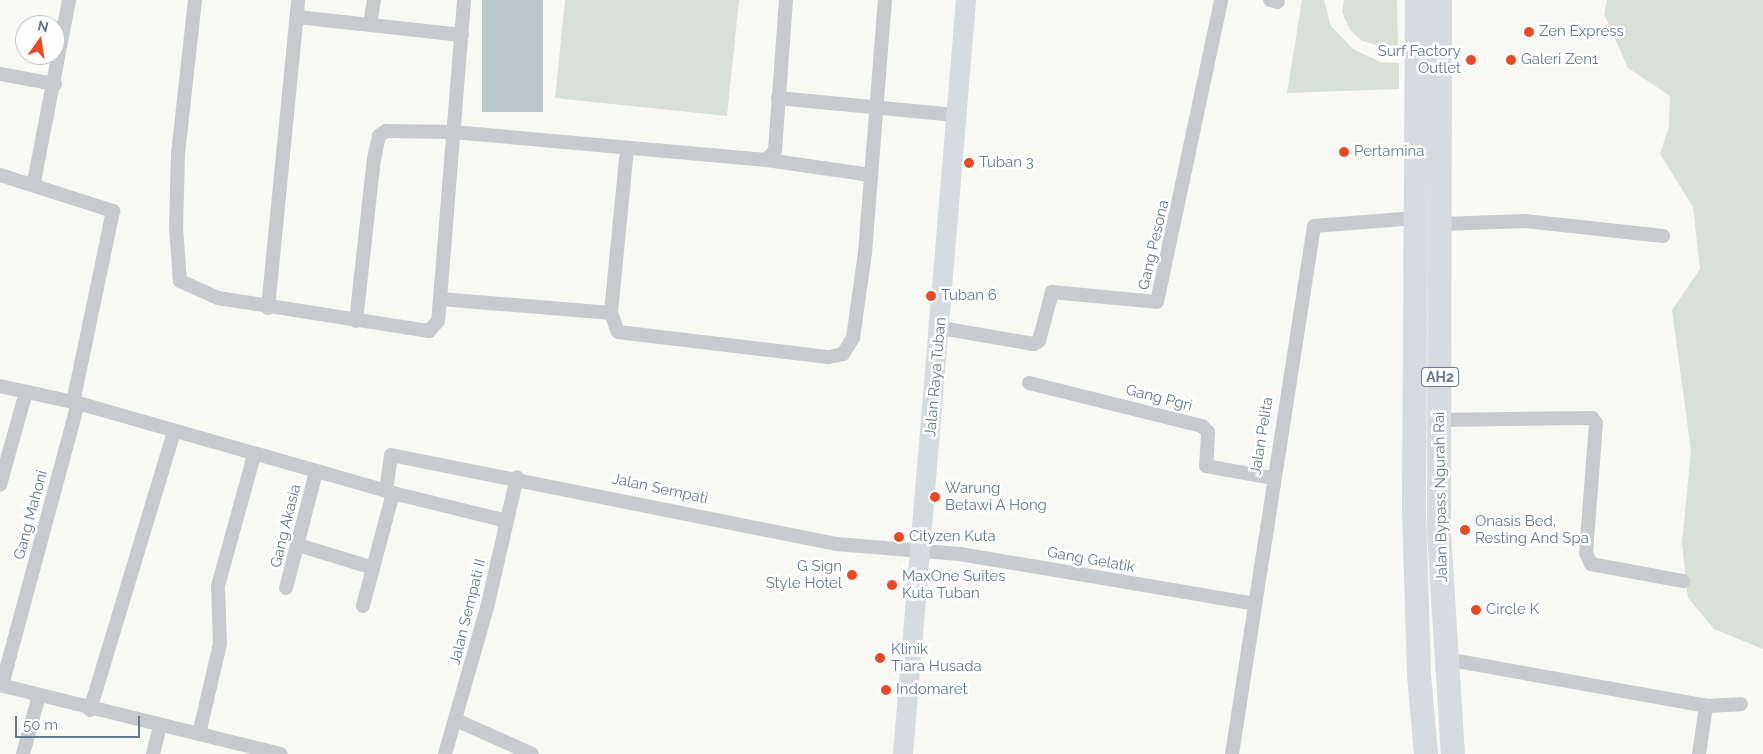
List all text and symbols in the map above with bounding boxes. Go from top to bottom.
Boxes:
north arrow [15,15,65,65]
text: N [36,17,50,35]
place label: Zen Express [1539,23,1624,41]
marker: Zen Express [1523,26,1535,38]
place label: Surf Factory Outlet [1377,42,1461,77]
place label: Galeri Zen1 [1521,51,1598,69]
marker: Surf Factory Outlet [1465,54,1477,66]
marker: Galeri Zen1 [1505,54,1517,66]
place label: Pertamina [1354,143,1424,161]
marker: Pertamina [1338,146,1350,158]
place label: Tuban 3 [979,154,1034,172]
marker: Tuban 3 [963,157,975,169]
street label: Gang Pesona [1135,198,1173,292]
place label: Tuban 6 [941,287,997,305]
marker: Tuban 6 [925,290,937,302]
street label: Jalan Raya Tuban [922,316,950,438]
road number: AH2 [1420,366,1460,388]
street label: Gang Pgri [1124,381,1194,415]
street label: Jalan Pelita [1247,396,1277,476]
street label: Jalan Bypass Ngurah Rai [1431,412,1451,582]
street label: Gang Mahoni [10,468,52,562]
street label: Jalan Sempati [610,470,710,508]
place label: Warung Betawi A Hong [945,479,1048,514]
street label: Gang Akasia [267,482,305,570]
marker: Warung Betawi A Hong [929,491,941,503]
place label: Onasis Bed, Resting And Spa [1475,512,1589,547]
marker: Onasis Bed, Resting And Spa [1459,524,1471,536]
place label: Cityzen Kuta [909,528,996,546]
marker: Cityzen Kuta [893,531,905,543]
street label: Gang Gelatik [1046,543,1136,577]
street label: Jalan Sempati II [446,557,490,667]
place label: G Sign Style Hotel [766,557,842,592]
place label: MaxOne Suites Kuta Tuban [902,567,1005,602]
marker: G Sign Style Hotel [846,569,858,581]
marker: MaxOne Suites Kuta Tuban [886,579,898,591]
place label: Circle K [1486,601,1539,619]
marker: Circle K [1470,604,1482,616]
place label: Klinik Tiara Husada [891,640,982,675]
marker: Klinik Tiara Husada [873,651,887,665]
place label: Indomaret [896,681,967,699]
marker: Indomaret [880,684,892,696]
scale bar [18,706,142,738]
text: 50 m [23,716,58,734]

